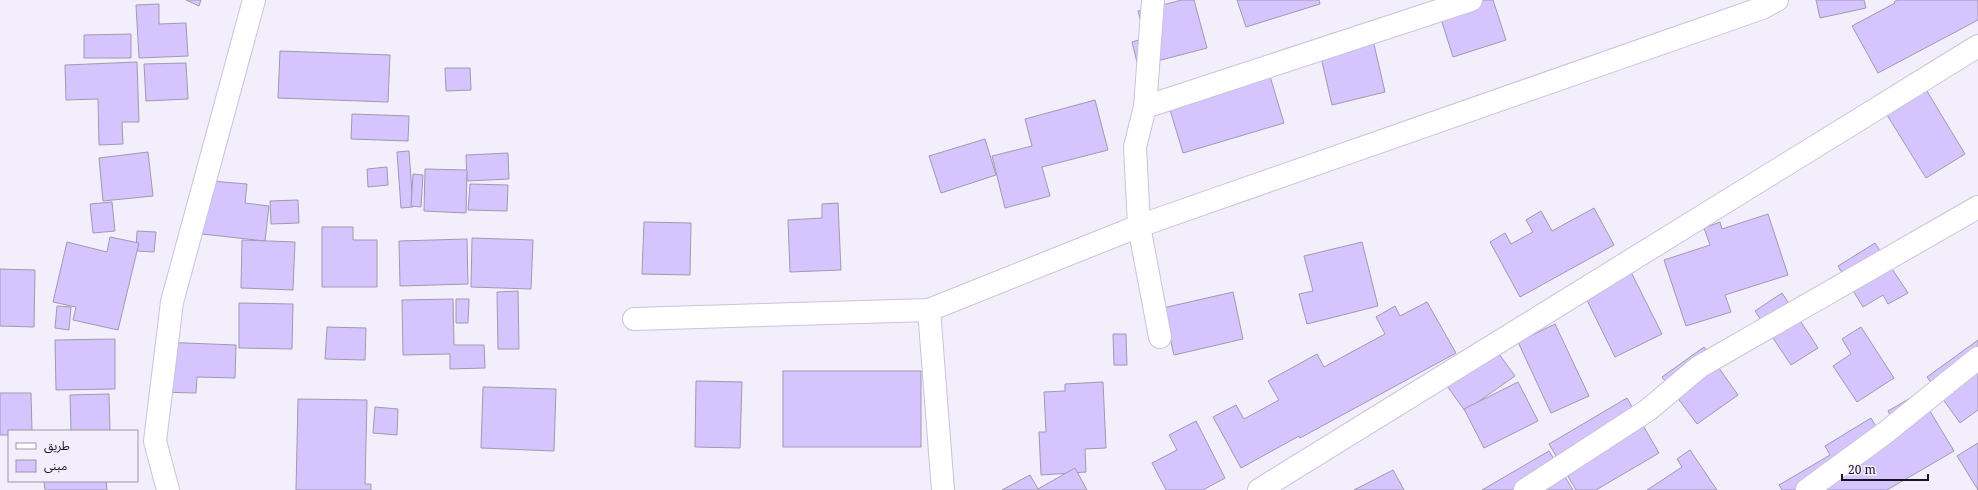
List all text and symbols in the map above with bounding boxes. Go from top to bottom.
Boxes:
legend [8,430,138,482]
text: طريق [44,437,70,454]
scale bar [1842,456,1928,482]
text: مبنى [44,457,67,474]
text: 20 m [1848,461,1876,478]

